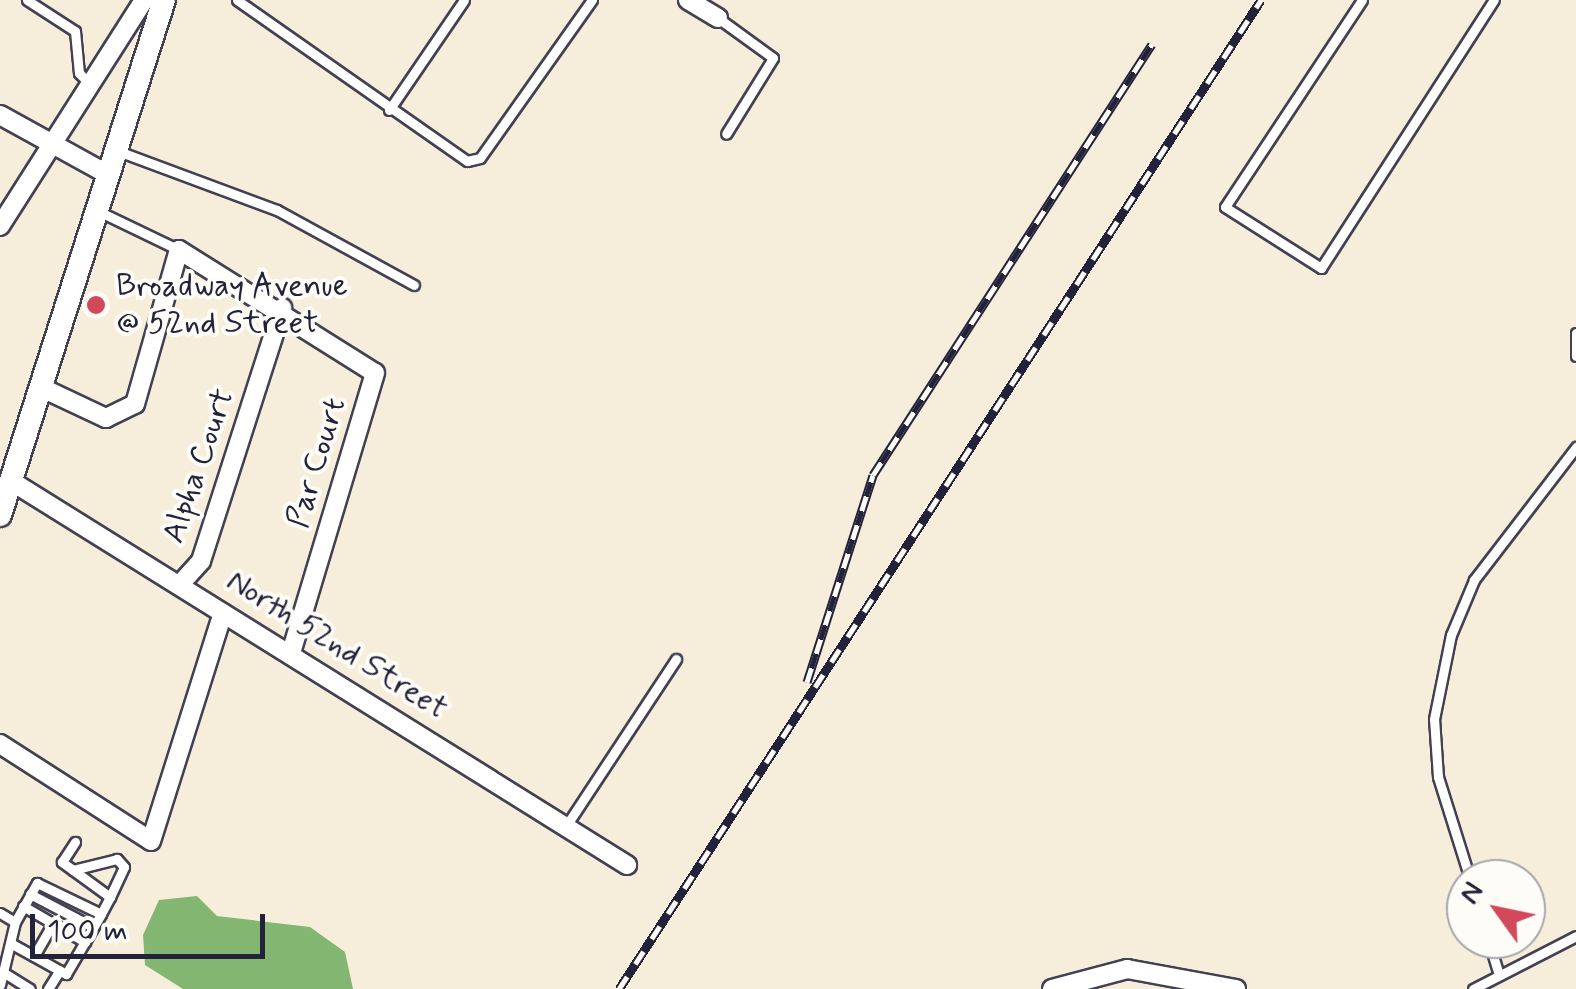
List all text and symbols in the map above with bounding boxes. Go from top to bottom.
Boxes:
place label: Broadway Avenue @ 52nd Street [116,268,353,343]
marker: Broadway Avenue @ 52nd Street [85,294,107,316]
street label: Alpha Court [155,385,243,547]
street label: Par Court [279,394,355,532]
street label: North 52nd Street [220,562,454,728]
north arrow [1446,859,1546,959]
text: N [1452,876,1493,911]
scale bar [35,894,270,956]
text: 100 m [47,912,128,951]

